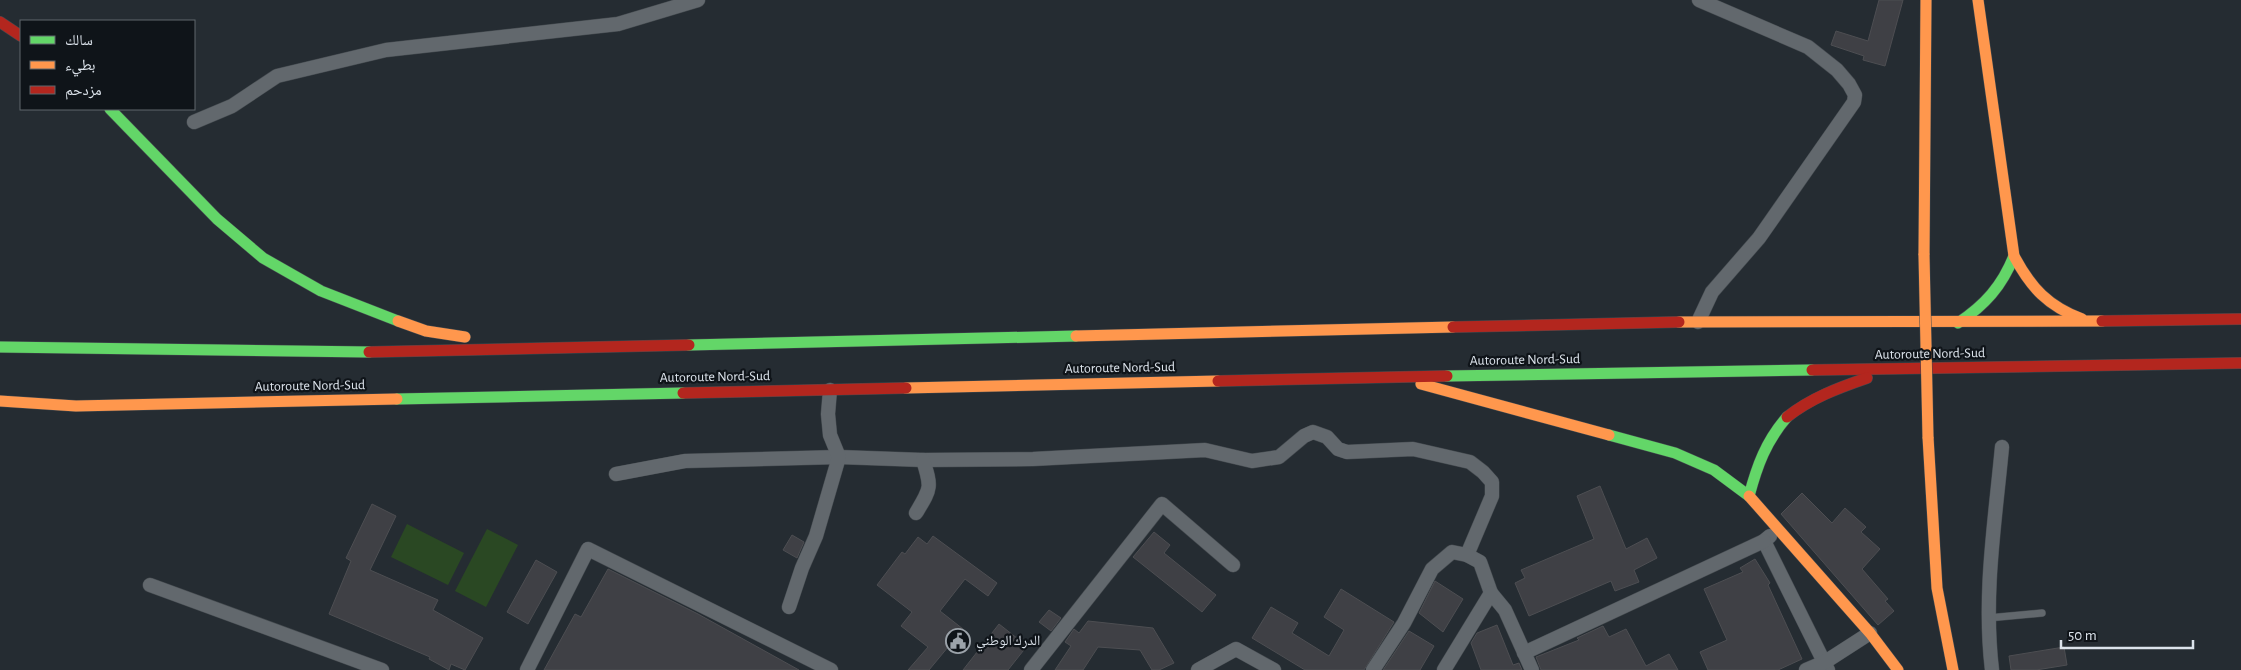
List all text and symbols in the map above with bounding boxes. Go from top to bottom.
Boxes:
legend [20,20,195,110]
text: سالك [65,33,93,48]
text: بطيء [65,58,95,77]
text: مزدحم [65,83,102,100]
street label: Autoroute Nord-Sud [1875,346,1985,362]
street label: Autoroute Nord-Sud [1470,352,1580,368]
street label: Autoroute Nord-Sud [1065,360,1175,376]
street label: Autoroute Nord-Sud [660,369,770,385]
street label: Autoroute Nord-Sud [255,378,365,394]
scale bar [2061,618,2194,650]
public building icon: الدرك الوطني [945,628,971,654]
text: 50 m [2068,628,2097,643]
place label: الدرك الوطني [976,634,1040,652]

